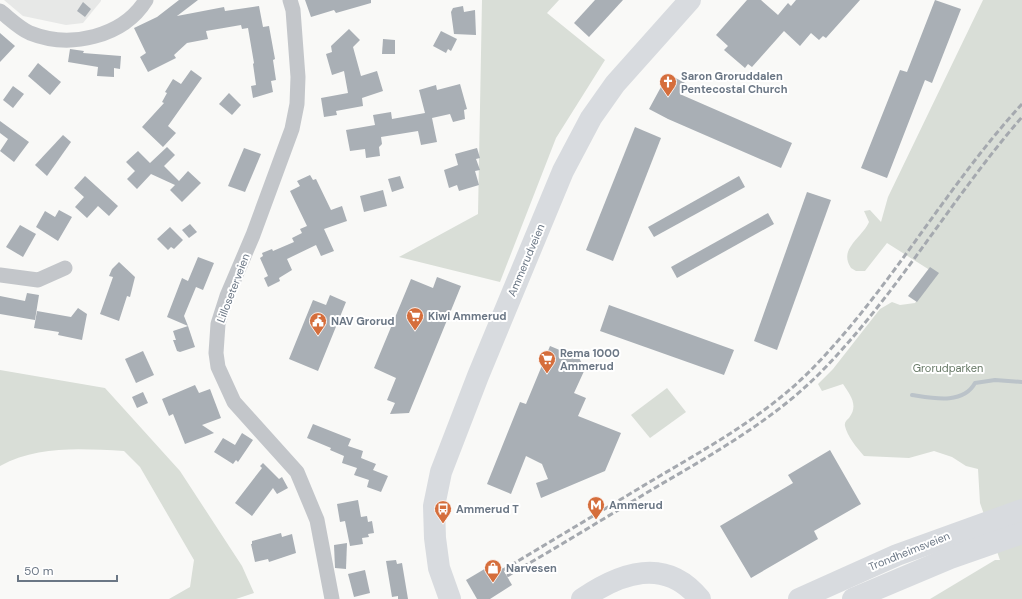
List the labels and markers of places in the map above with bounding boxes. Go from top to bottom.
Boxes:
place label: Saron Groruddalen Pentecostal Church [681,69,788,96]
church icon: Saron Groruddalen Pentecostal Church [658,72,678,97]
supermarket icon: Kiwi Ammerud [405,306,425,331]
place label: Kiwi Ammerud [428,309,506,323]
public building icon: NAV Grorud [308,311,328,336]
place label: NAV Grorud [331,314,394,328]
place label: Rema 1000 Ammerud [560,346,620,373]
supermarket icon: Rema 1000 Ammerud [537,349,557,374]
metro station icon: Ammerud [586,495,606,520]
place label: Ammerud [609,498,663,512]
bus stop icon: Ammerud T [433,499,453,524]
place label: Ammerud T [456,502,519,516]
shop icon: Narvesen [483,558,503,583]
place label: Narvesen [506,561,557,575]

